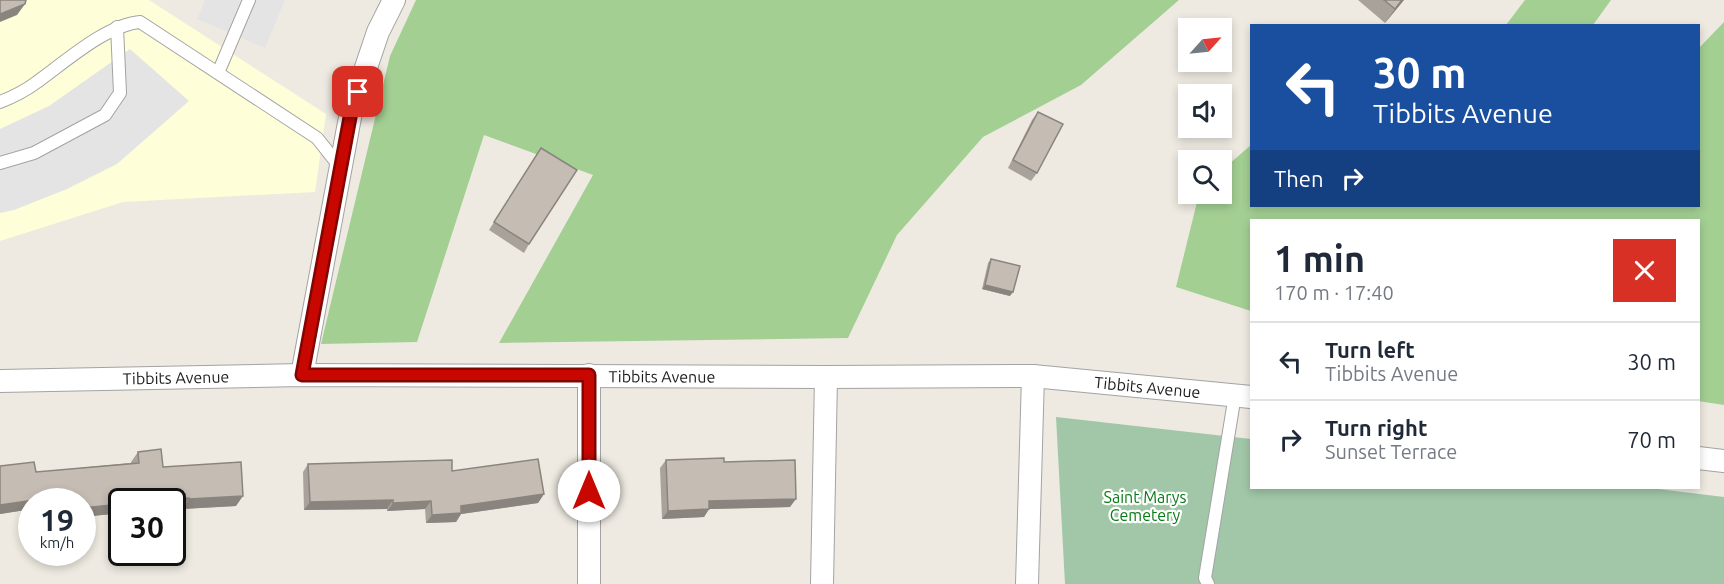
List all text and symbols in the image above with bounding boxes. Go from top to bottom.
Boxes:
north arrow [1178,18,1232,72]
map controls [1178,18,1232,204]
icon: left [1274,48,1352,126]
text: 30 m [1373,49,1467,96]
pin [332,66,383,117]
icon: arrive [341,75,374,108]
button: sound [1178,84,1232,138]
text: Tibbits Avenue [1373,98,1553,128]
button: search [1178,150,1232,204]
icon: right [1336,162,1369,195]
text: Then [1274,166,1324,191]
text: 1 min [1274,238,1365,279]
button: close [1613,239,1676,302]
text: 170 m · 17:40 [1274,281,1394,304]
text: Turn left [1325,337,1415,362]
icon: left [1274,345,1307,378]
text: 30 m [1627,349,1676,374]
text: Tibbits Avenue [1325,362,1458,385]
street label: Tibbits Avenue [122,367,229,388]
street label: Tibbits Avenue [609,367,715,386]
street label: Tibbits Avenue [1093,373,1201,401]
text: Turn right [1325,415,1427,440]
icon: right [1274,423,1307,456]
text: 70 m [1627,427,1676,452]
text: Sunset Terrace [1325,440,1457,463]
position arrow [557,459,621,523]
speed limit sign: 30 [108,488,186,566]
park label: Saint Marys Cemetery [1104,488,1186,524]
text: 19 [40,503,74,537]
text: km/h [40,534,74,551]

